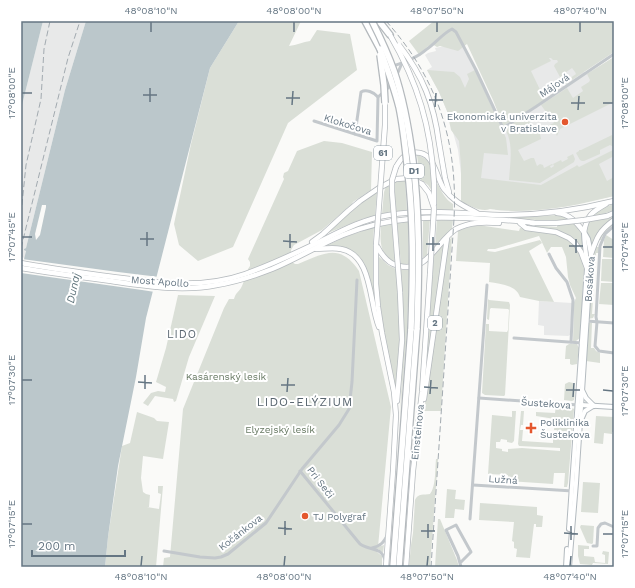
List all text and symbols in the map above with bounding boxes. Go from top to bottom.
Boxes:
text: 48°08'10"N [124,5,178,16]
text: 48°08'00"N [266,5,322,16]
text: 48°07'50"N [410,5,464,16]
text: 48°07'40"N [553,5,607,16]
text: 17°08'00"E [6,67,17,119]
street label: Májová [537,71,572,99]
text: 17°08'00"E [619,77,630,129]
place label: Ekonomická univerzita v Bratislave [447,111,557,134]
street label: Klokočova [323,112,373,137]
marker: Ekonomická univerzita v Bratislave [560,117,570,127]
road number: 61 [374,146,392,160]
road number: D1 [404,164,424,178]
text: 17°07'45"E [6,212,17,262]
text: 17°07'45"E [619,222,630,272]
street label: Bosákova [582,256,597,302]
water label: Dunaj [64,271,83,304]
street label: Most Apollo [131,274,189,289]
road number: 2 [428,316,442,330]
district label: LIDO [167,328,197,341]
text: 17°07'30"E [6,355,17,405]
text: 17°07'30"E [619,366,630,416]
park label: Kasárenský lesík [186,371,267,382]
district label: LIDO-ELÝZIUM [257,395,353,409]
street label: Šustekova [521,396,572,411]
street label: Einsteinova [409,403,426,460]
place label: Poliklinika Šustekova [540,417,590,440]
marker: Poliklinika Šustekova [525,422,537,434]
park label: Elyzejský lesík [245,424,315,435]
street label: Pri Seči [305,464,336,500]
street label: Lužná [488,473,518,486]
text: 17°07'15"E [6,500,17,548]
text: 17°07'15"E [619,510,630,558]
marker: TJ Polygraf [300,511,310,521]
place label: TJ Polygraf [313,511,366,522]
street label: Kočánkova [217,512,264,553]
scale bar [32,532,125,558]
text: 200 m [38,539,75,553]
text: 48°08'10"N [114,571,168,582]
text: 48°08'00"N [256,571,312,582]
text: 48°07'50"N [400,571,454,582]
text: 48°07'40"N [543,571,597,582]

